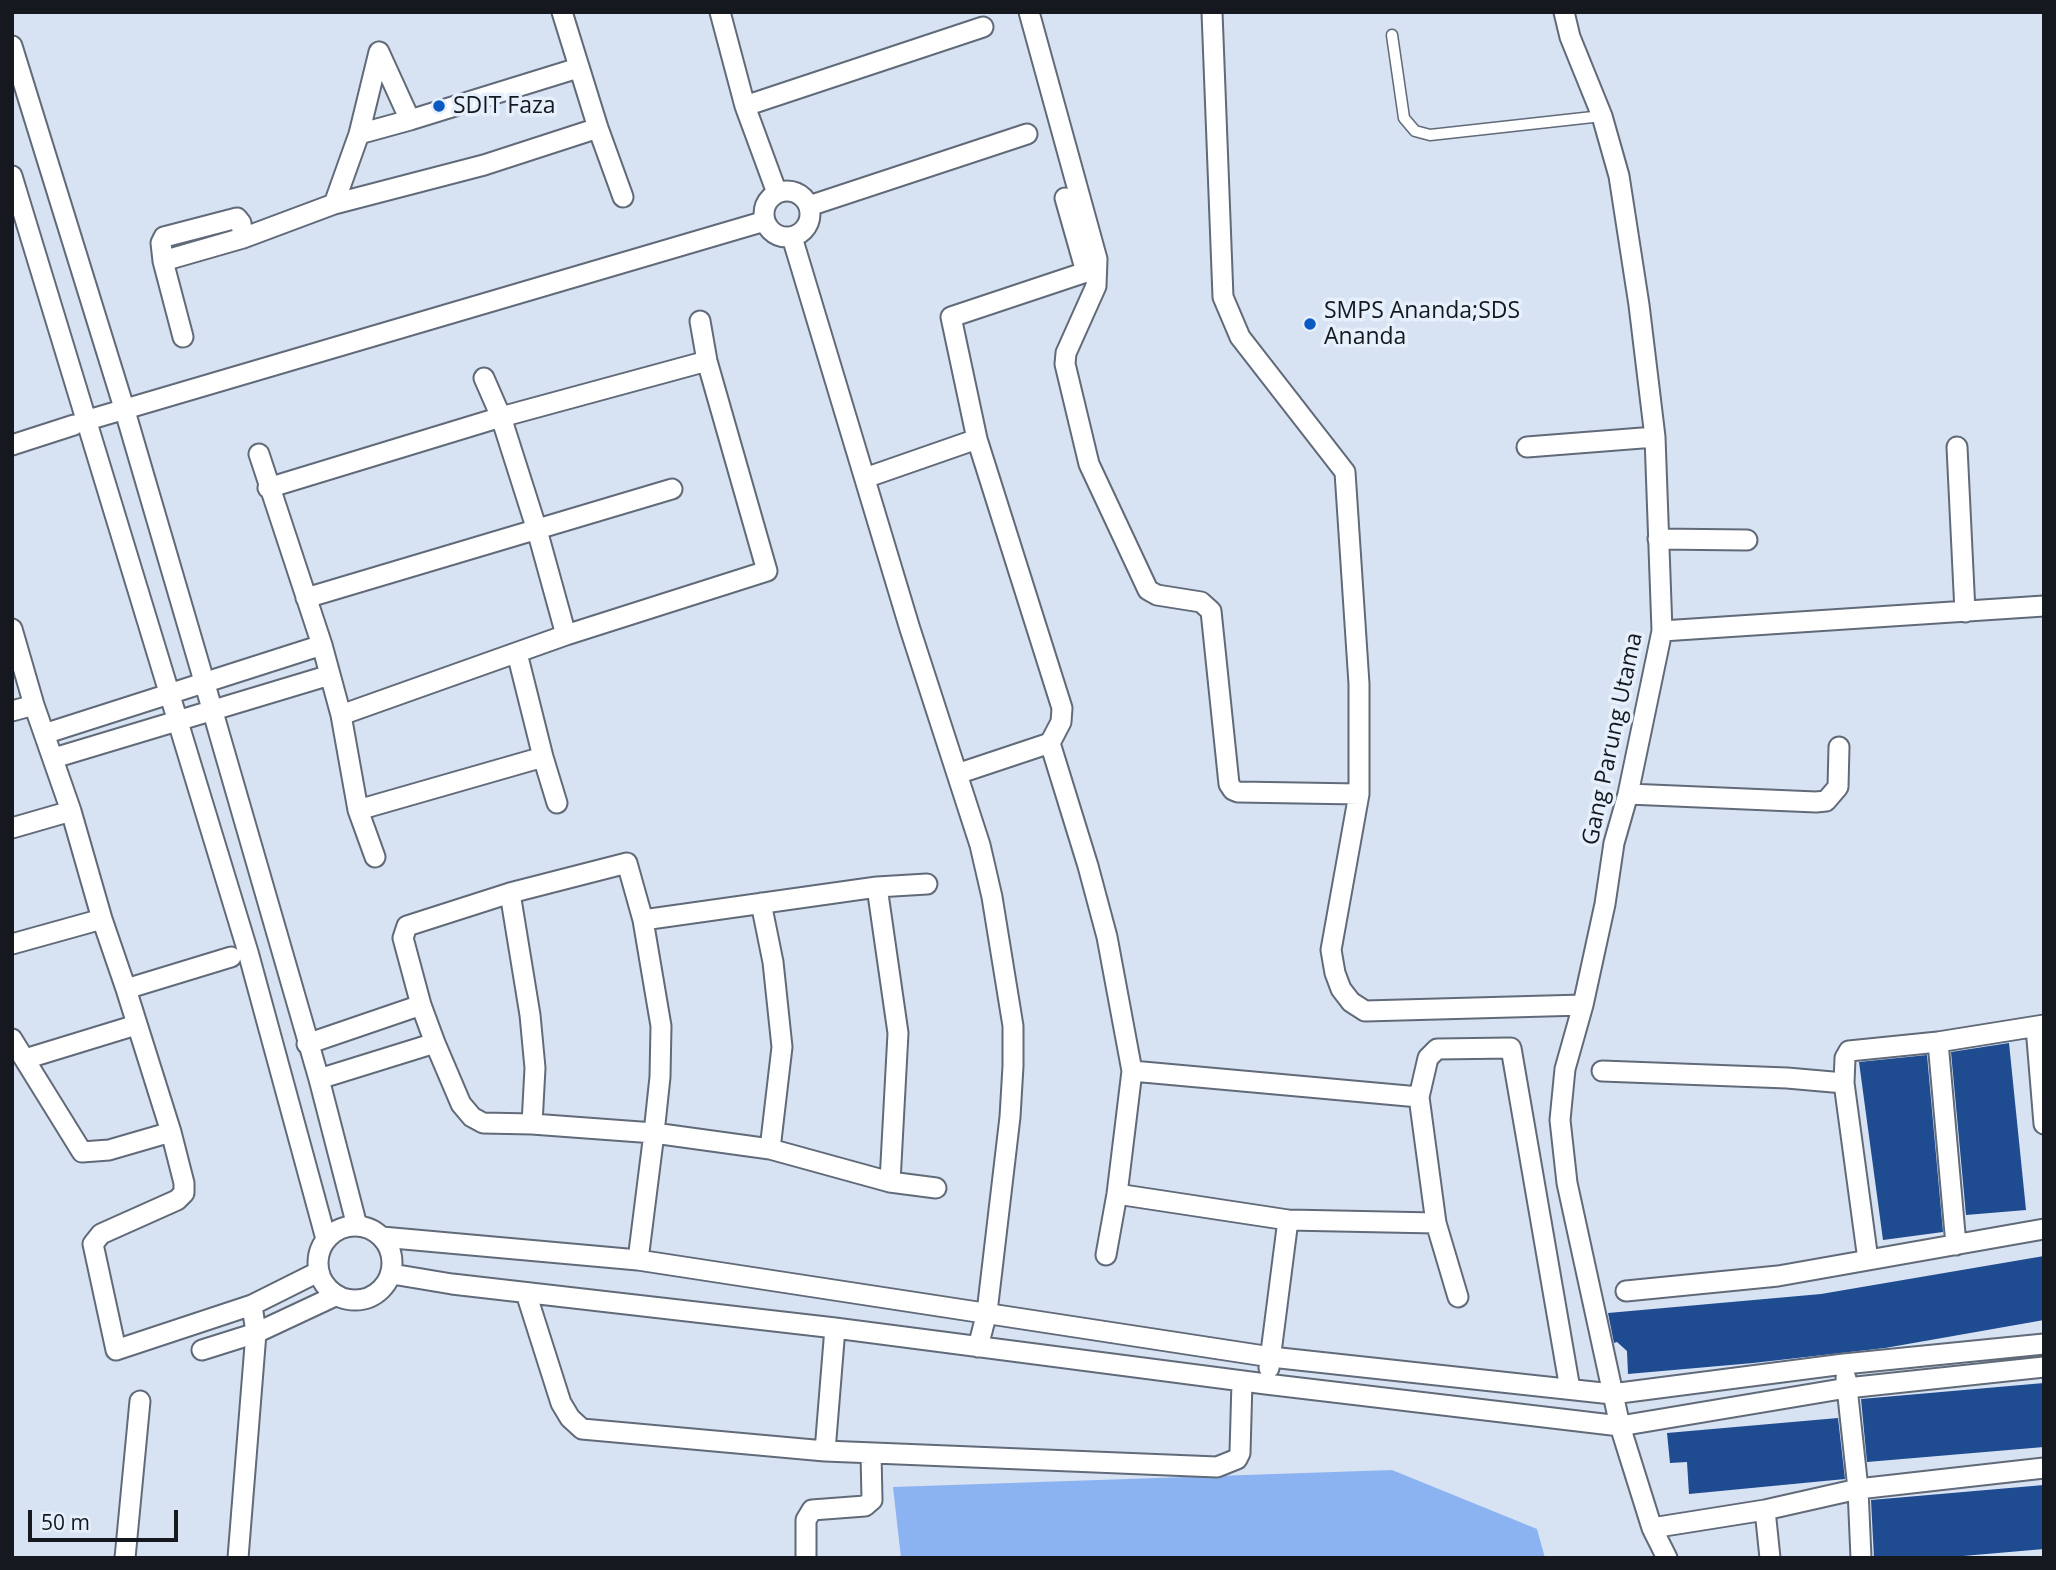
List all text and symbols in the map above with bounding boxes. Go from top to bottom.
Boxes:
place label: SDIT Faza [453,92,556,120]
marker: SDIT Faza [431,98,447,114]
place label: SMPS Ananda;SDS Ananda [1324,297,1520,351]
marker: SMPS Ananda;SDS Ananda [1302,316,1318,332]
street label: Gang Parung Utama [1577,630,1649,848]
scale bar [32,1496,182,1540]
text: 50 m [41,1508,90,1536]

